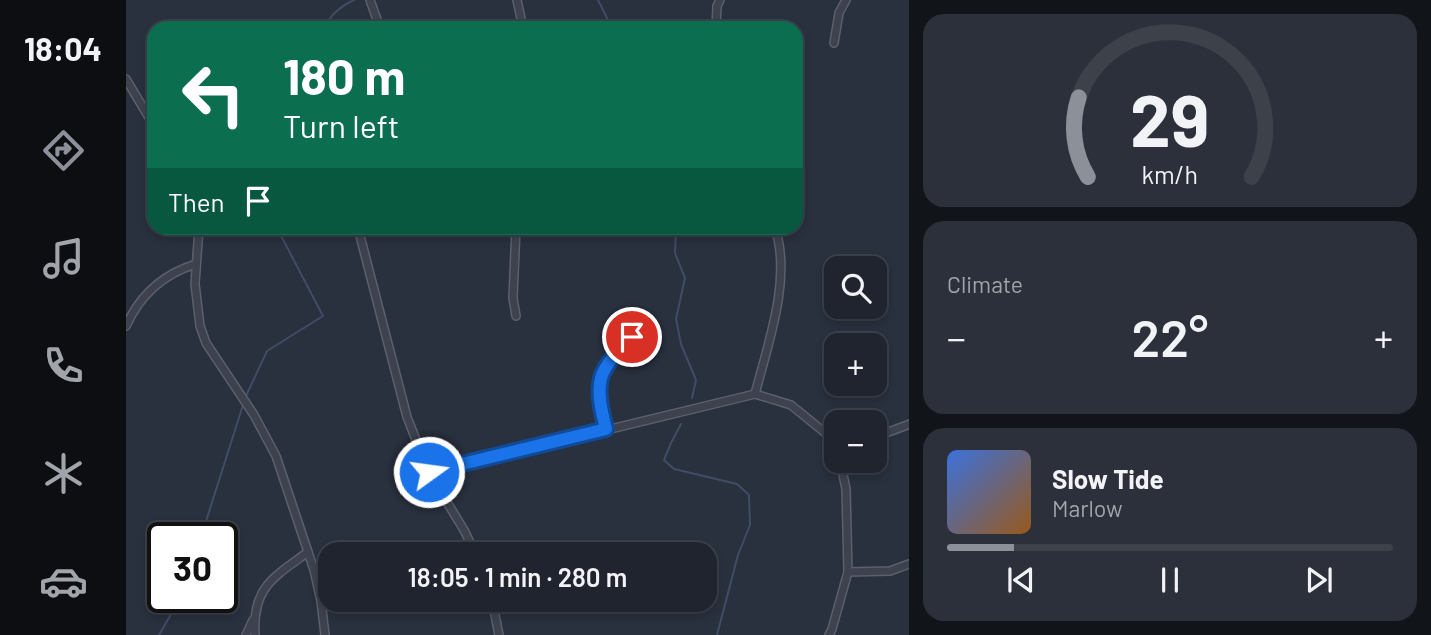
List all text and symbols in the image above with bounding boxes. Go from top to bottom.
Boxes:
text: 18:04 [24,29,102,67]
text: 180 m [283,46,406,105]
icon: left [168,49,259,140]
text: 29 [1130,74,1210,162]
text: Turn left [283,106,400,144]
icon: directions [39,126,88,175]
text: km/h [1142,158,1198,188]
icon: arrive [239,182,277,220]
text: Then [168,186,225,217]
icon: music [39,234,88,283]
map controls [824,256,887,473]
button: search [824,256,887,319]
text: Climate [947,270,1023,298]
text: 22° [1132,305,1208,367]
pin [602,307,662,367]
text: − [947,314,966,360]
text: + [1374,314,1393,360]
icon: arrive [613,318,651,356]
button: + [824,333,887,396]
icon: phone [39,341,88,390]
button: − [824,410,887,473]
position arrow [392,435,466,509]
icon: climate [39,449,88,498]
text: Slow Tide [1052,463,1164,494]
text: Marlow [1052,494,1123,522]
speed limit sign: 30 [147,522,238,613]
icon: car [39,557,88,606]
text: 18:05 · 1 min · 280 m [408,561,627,592]
icon: previous [1002,561,1040,599]
icon: pause [1151,561,1189,599]
icon: next [1300,561,1338,599]

